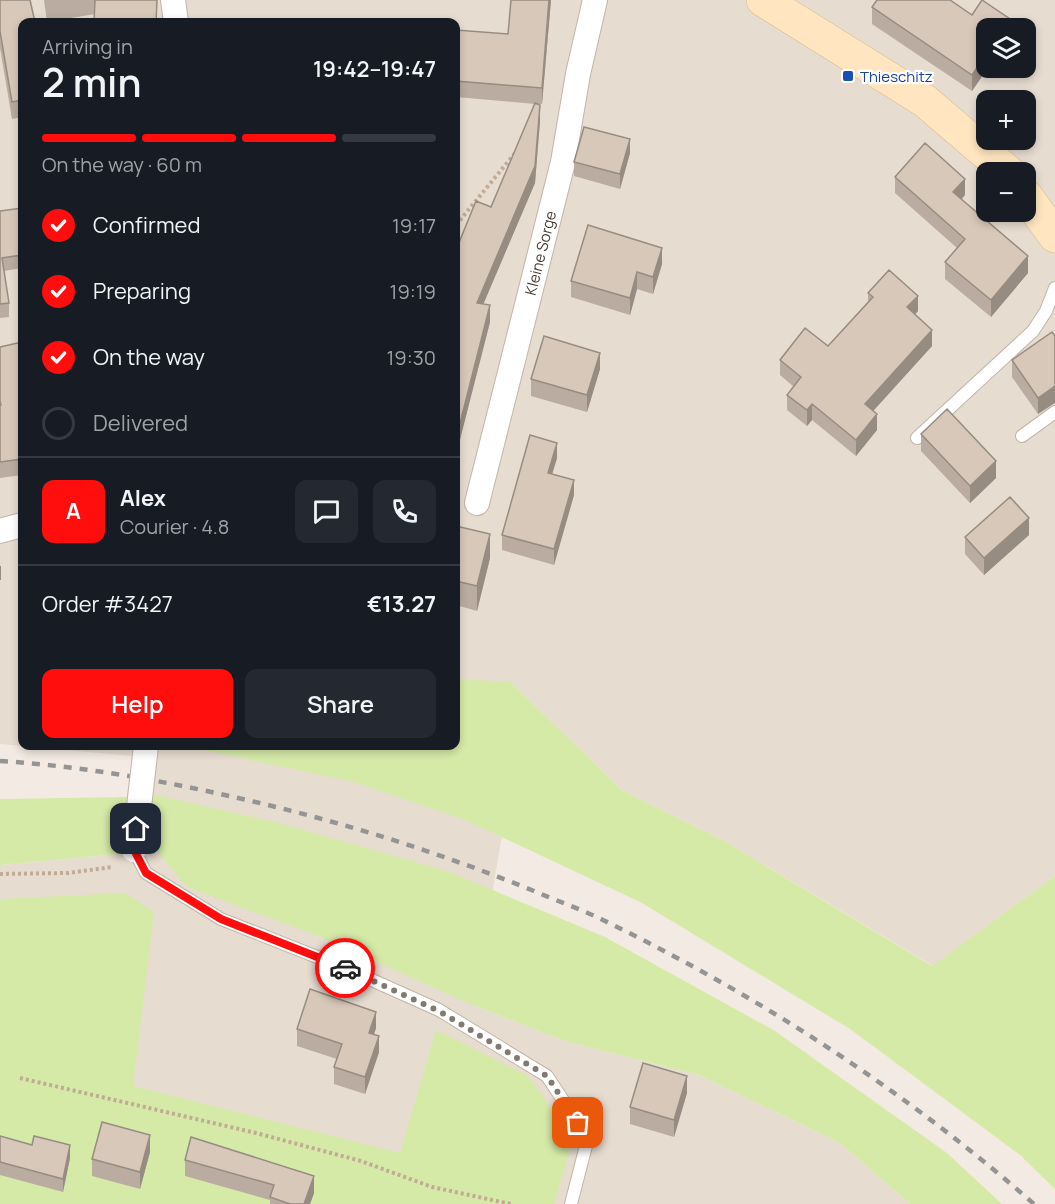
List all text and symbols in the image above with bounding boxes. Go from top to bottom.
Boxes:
map controls [976,18,1036,222]
button: layers [976,18,1036,78]
text: Arriving in [42,33,133,60]
text: 19:42–19:47 [313,54,436,84]
text: 2 min [42,55,141,109]
place label: Thieschitz [860,66,933,87]
marker: Thieschitz [841,69,855,83]
button: + [976,90,1036,150]
text: On the way · 60 m [42,151,202,178]
button: − [976,162,1036,222]
street label: Kleine Sorge [519,208,561,297]
icon: check [42,209,75,242]
text: Confirmed [93,210,201,240]
text: 19:17 [392,212,436,239]
icon: check [42,275,75,308]
text: Preparing [93,276,191,306]
text: 19:19 [390,278,436,305]
icon: check [42,341,75,374]
text: On the way [93,342,205,372]
text: 19:30 [387,344,436,371]
text: Delivered [93,408,188,438]
button: chat [295,480,358,543]
button: phone [373,480,436,543]
text: Alex [120,483,166,513]
text: A [66,496,81,526]
text: Courier · 4.8 [120,513,229,540]
text: Order #3427 [42,589,173,619]
text: €13.27 [367,589,436,619]
button: Help [42,669,233,738]
button: Share [245,669,436,738]
pin [110,803,161,854]
icon: home [119,812,152,845]
courier [315,938,375,998]
icon: car [329,952,362,985]
pin [552,1097,603,1148]
icon: bag [561,1106,594,1139]

